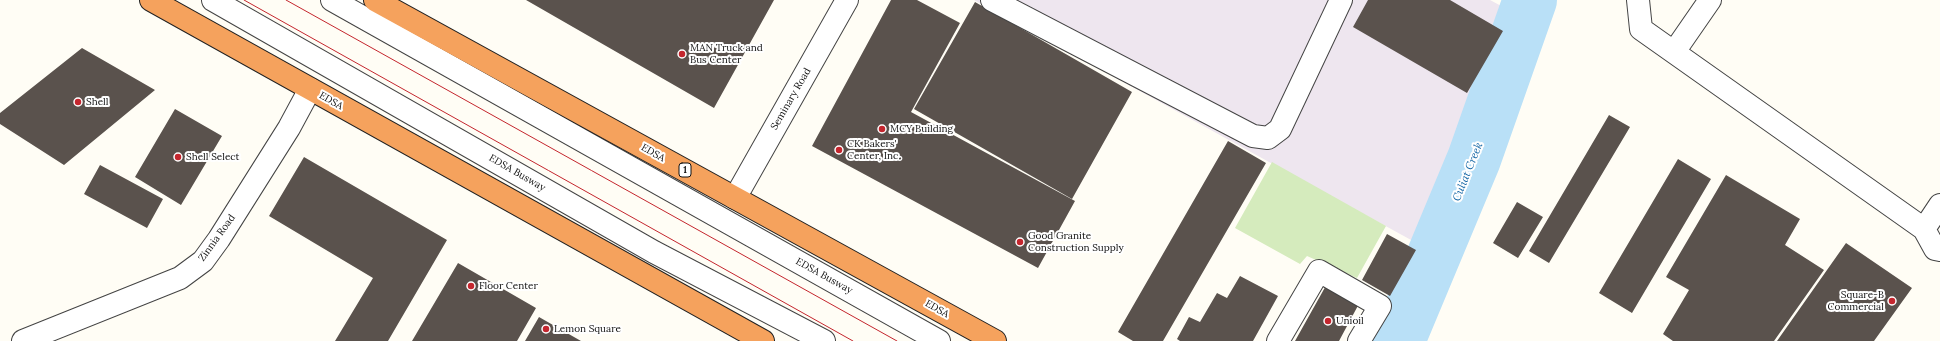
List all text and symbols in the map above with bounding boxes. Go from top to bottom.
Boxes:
place label: MAN Truck and Bus Center [690,42,763,66]
marker: MAN Truck and Bus Center [677,49,687,59]
street label: Seminary Road [768,66,814,132]
street label: EDSA [317,90,345,112]
place label: Shell [86,96,109,108]
marker: Shell [73,97,83,107]
place label: MCY Building [890,123,953,135]
marker: MCY Building [877,124,887,134]
place label: CK Bakers' Center, Inc. [847,138,901,162]
water label: Culiat Creek [1450,141,1486,203]
street label: EDSA [639,142,667,164]
marker: CK Bakers' Center, Inc. [834,145,844,155]
place label: Shell Select [186,151,239,163]
marker: Shell Select [173,152,183,162]
street label: EDSA Busway [487,152,547,194]
road number: 1 [679,163,691,177]
street label: Zinnia Road [196,212,238,264]
place label: Good Granite Construction Supply [1028,230,1124,254]
marker: Good Granite Construction Supply [1015,237,1025,247]
street label: EDSA Busway [793,255,855,297]
place label: Floor Center [479,280,538,292]
marker: Floor Center [466,281,476,291]
place label: Square-B Commercial [1828,289,1884,312]
marker: Square-B Commercial [1887,296,1897,306]
street label: EDSA [923,298,951,320]
place label: Unioil [1336,315,1364,327]
marker: Unioil [1323,316,1333,326]
place label: Lemon Square [554,323,621,335]
marker: Lemon Square [541,324,551,334]

